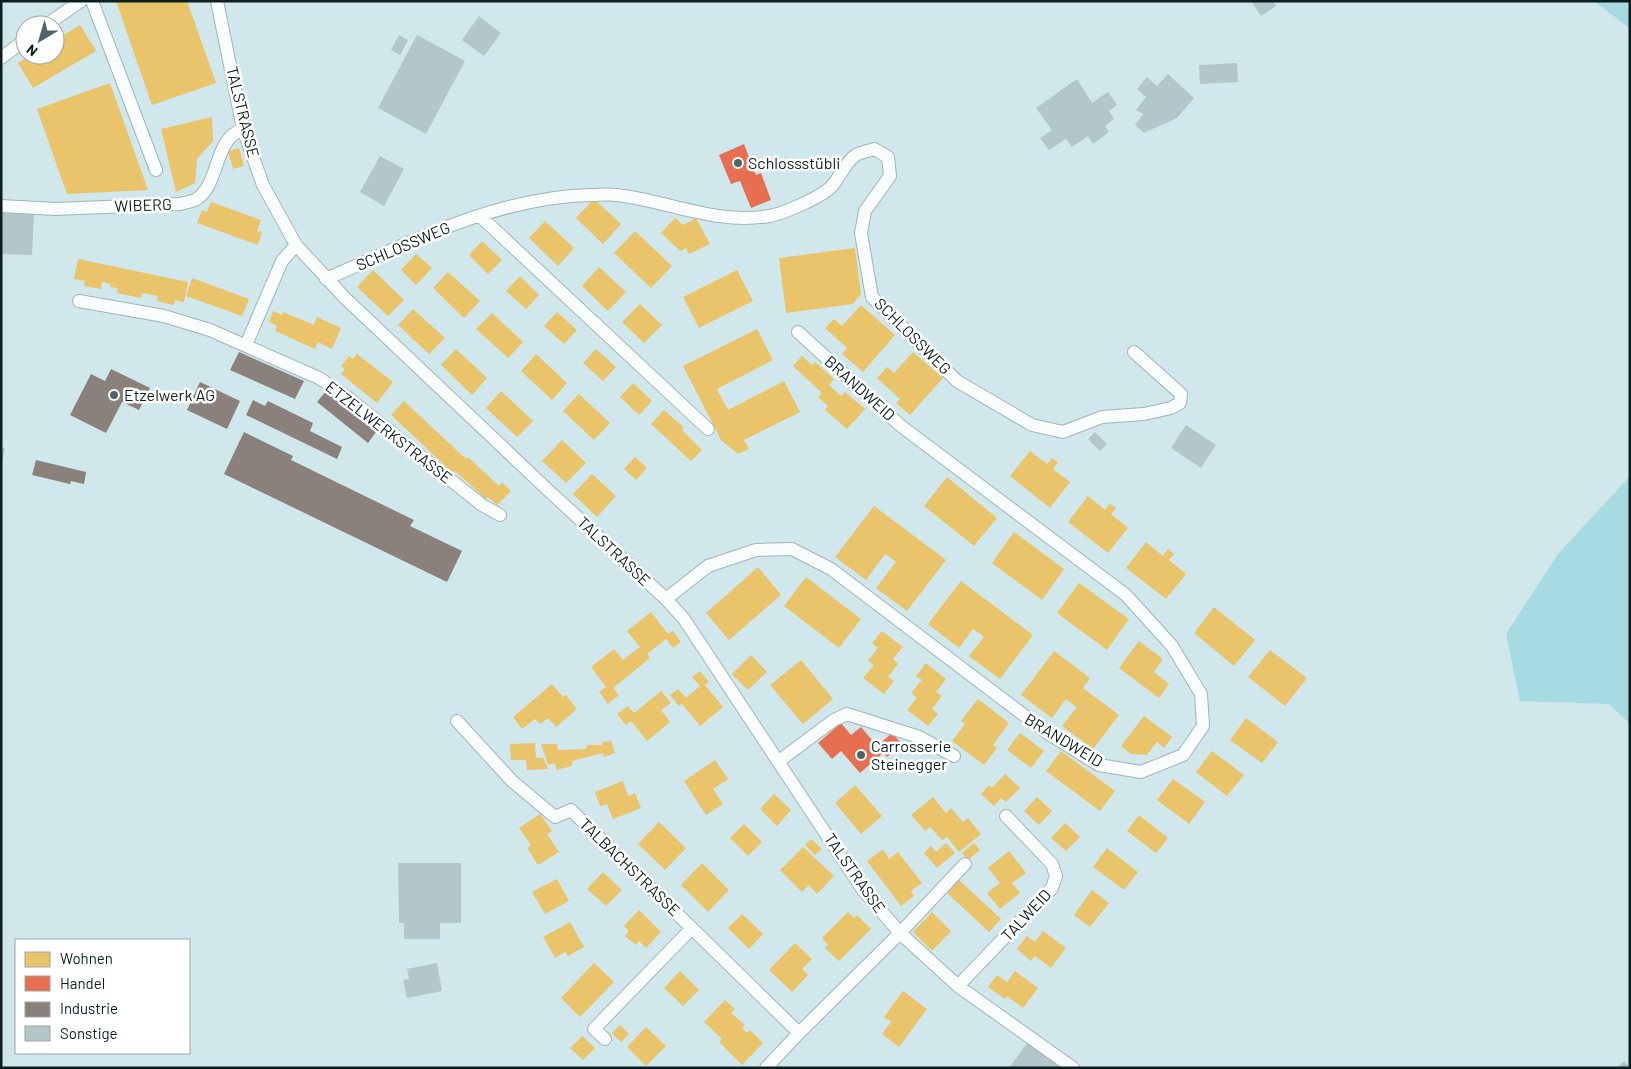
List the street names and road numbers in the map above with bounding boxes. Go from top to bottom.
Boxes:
street label: TALSTRASSE [223,64,264,159]
street label: WIBERG [114,194,172,215]
street label: SCHLOSSWEG [353,217,453,274]
street label: SCHLOSSWEG [871,293,956,378]
street label: BRANDWEID [821,351,899,424]
street label: ETZELWERKSTRASSE [322,376,456,487]
street label: TALSTRASSE [574,512,655,589]
street label: BRANDWEID [1022,709,1107,770]
street label: TALBACHSTRASSE [576,814,685,919]
street label: TALSTRASSE [821,829,890,916]
street label: TALWEID [997,885,1054,945]

